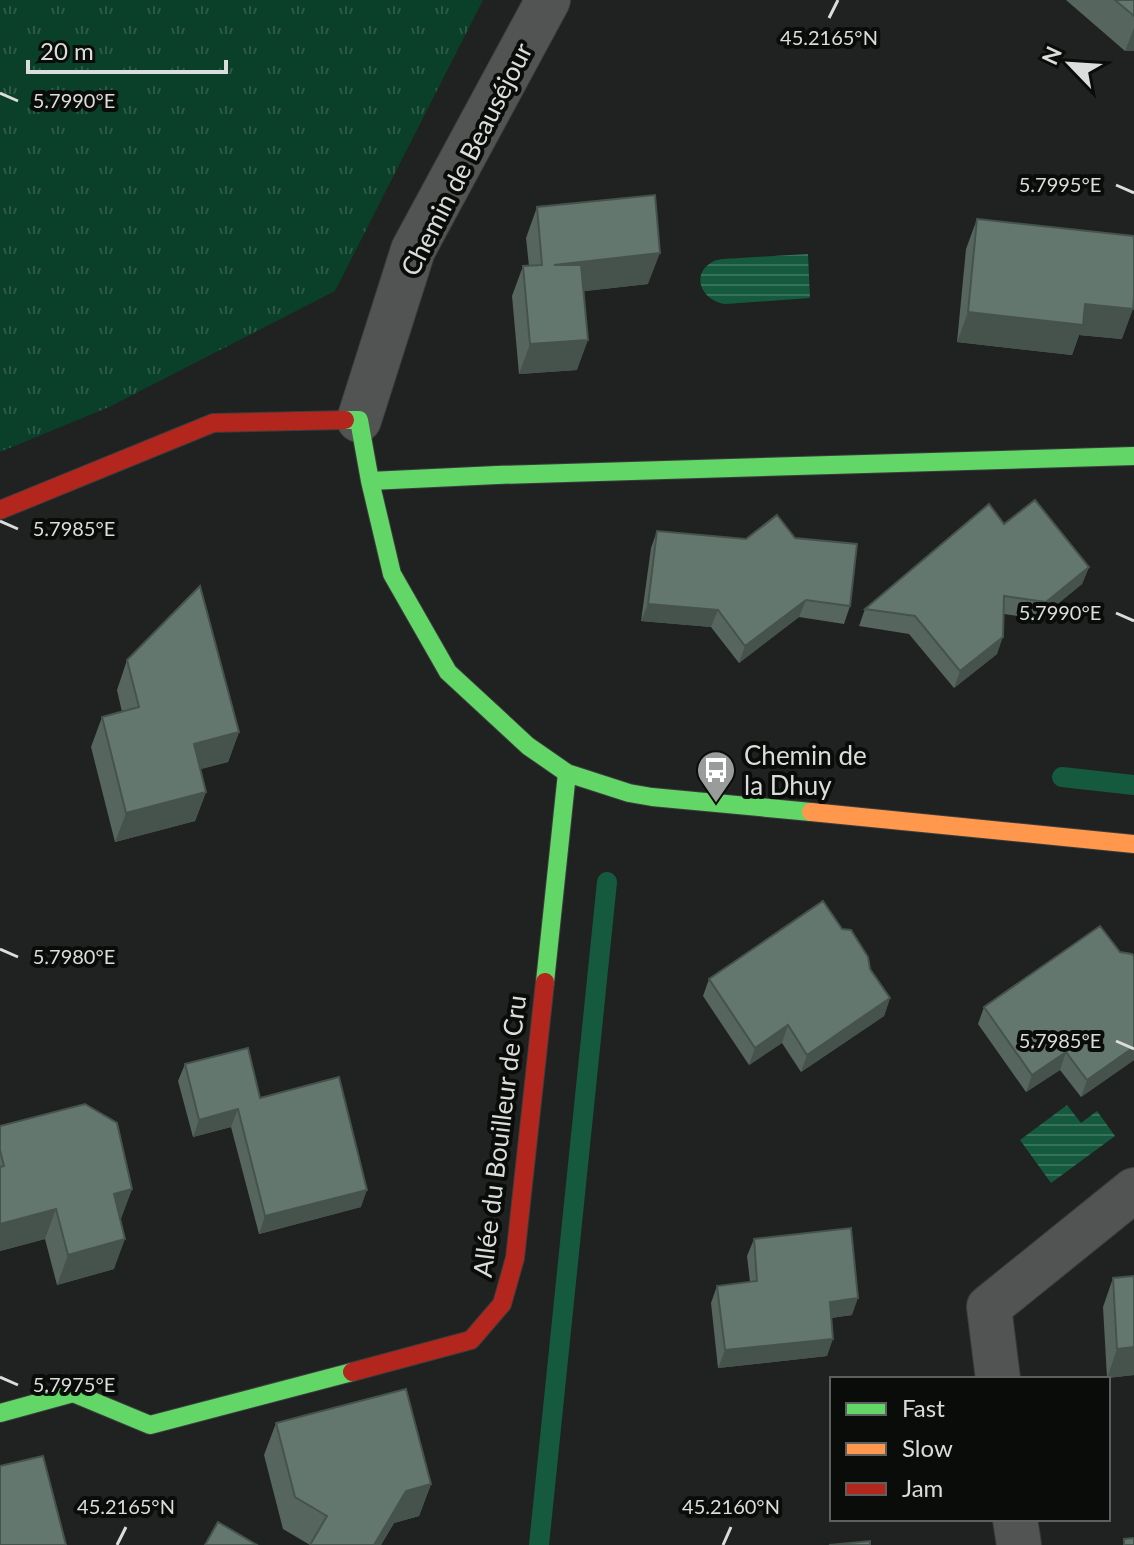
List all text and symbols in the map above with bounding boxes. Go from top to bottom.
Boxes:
scale bar [28,24,226,74]
north arrow [1030,24,1110,104]
text: 45.2165°N [780,25,878,49]
text: 20 m [40,36,94,65]
street label: Chemin de Beauséjour [393,37,539,281]
text: N [1036,42,1067,69]
text: 5.7990°E [33,88,115,112]
text: 5.7995°E [1019,172,1101,196]
text: 5.7985°E [33,516,115,540]
text: 5.7990°E [1019,600,1101,624]
place label: Chemin de la Dhuy [744,739,867,801]
bus stop icon: Chemin de la Dhuy [695,749,737,804]
text: 5.7980°E [33,944,115,968]
street label: Allée du Bouilleur de Cru [466,993,532,1279]
text: 5.7985°E [1019,1028,1101,1052]
text: 5.7975°E [33,1372,115,1396]
legend [830,1377,1110,1521]
text: Fast [902,1393,945,1422]
text: Slow [902,1433,953,1462]
text: Jam [902,1473,943,1502]
text: 45.2165°N [77,1494,175,1518]
text: 45.2160°N [682,1494,780,1518]

